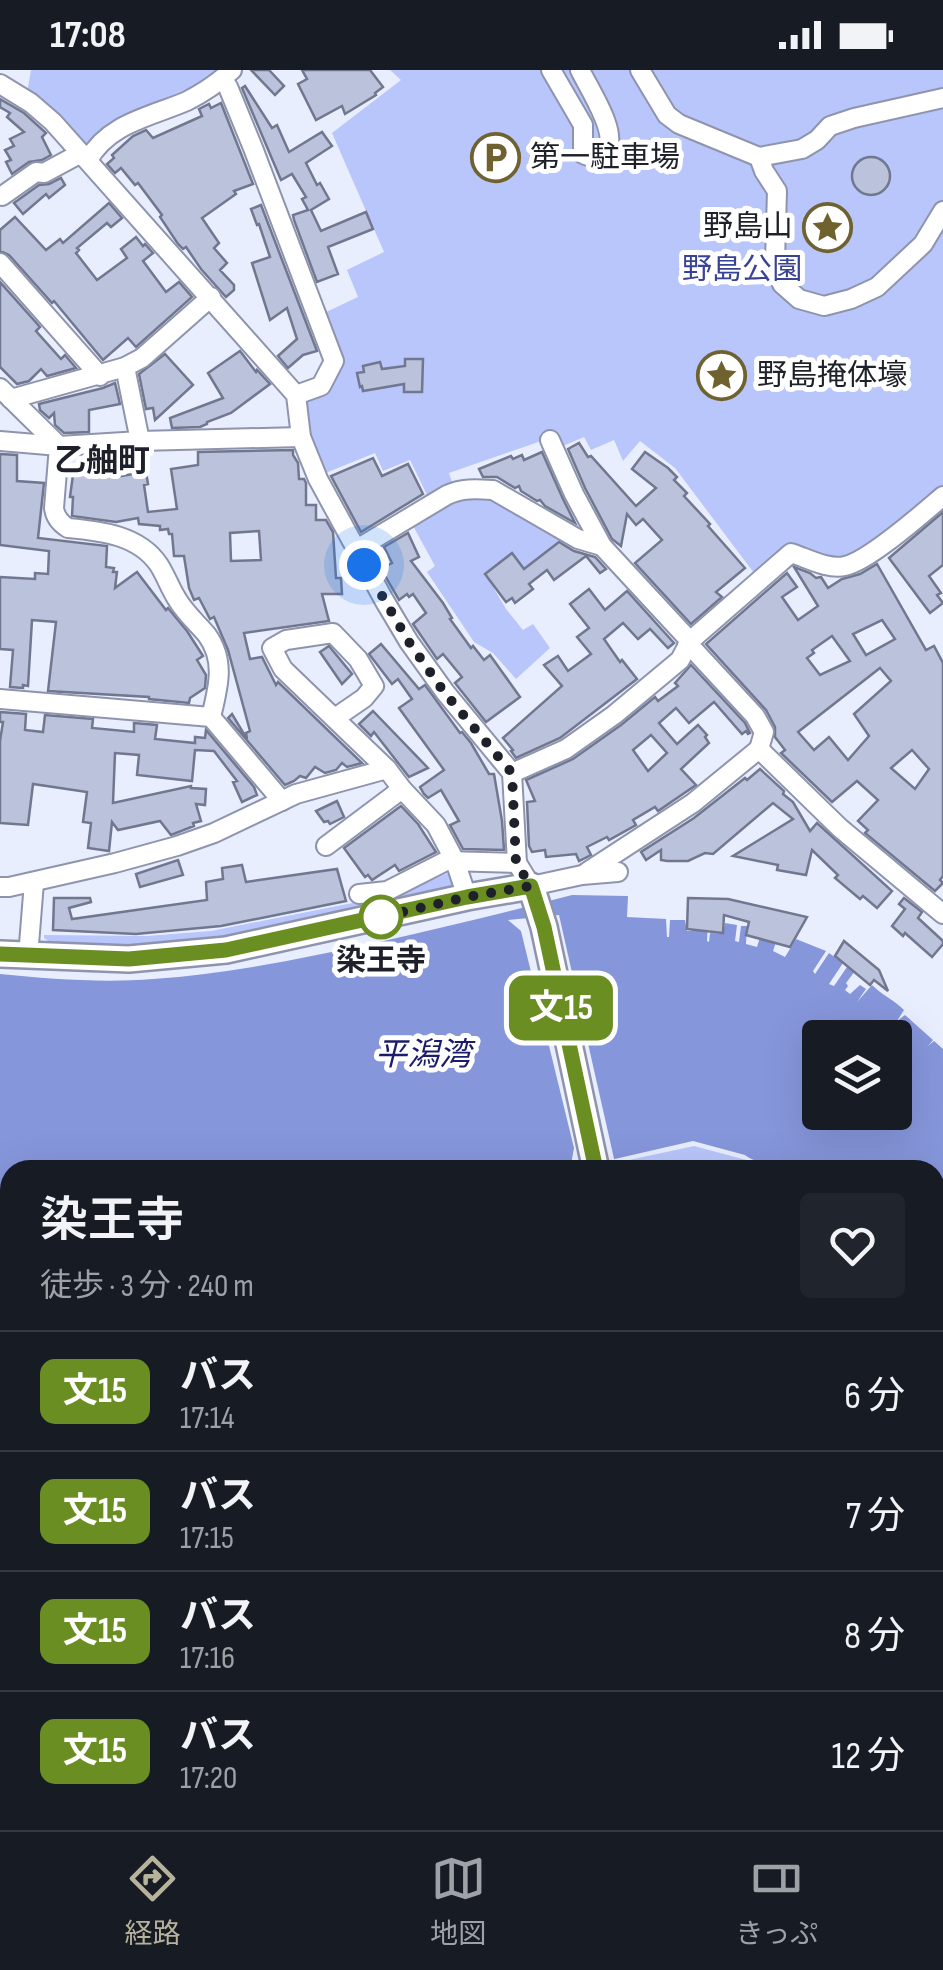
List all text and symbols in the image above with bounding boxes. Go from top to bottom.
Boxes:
text: 17:08 [50,13,126,58]
parking icon: 第一駐車場 [469,132,521,184]
place label: 第一駐車場 [530,140,680,176]
place icon: 野島山 [802,201,854,253]
place label: 野島山 [703,209,793,245]
park label: 野島公園 [682,252,802,288]
place icon: 野島掩体壕 [696,350,748,402]
place label: 野島掩体壕 [757,358,907,394]
district label: 乙舳町 [54,442,150,481]
your location [339,540,389,590]
marker: 染王寺 [360,896,402,938]
place label: 染王寺 [336,943,426,979]
line badge: 文15 [504,976,618,1040]
text: 文15 [529,987,593,1030]
map controls [802,1020,912,1130]
button: layers [802,1020,912,1130]
water label: 平潟湾 [375,1036,476,1075]
text: 染王寺 [40,1193,184,1250]
button: heart [800,1193,905,1298]
text: 徒歩 · 3 分 · 240 m [40,1267,254,1306]
text: バス [180,1354,256,1399]
text: 文15 [63,1370,127,1413]
text: 6 分 [844,1374,905,1419]
text: 17:14 [180,1399,234,1438]
text: バス [180,1474,256,1519]
text: 文15 [63,1490,127,1533]
text: 7 分 [846,1494,905,1539]
text: 17:15 [180,1519,234,1558]
text: バス [180,1594,256,1639]
text: 文15 [63,1610,127,1653]
text: 8 分 [844,1614,905,1659]
text: 17:16 [180,1639,235,1678]
text: バス [180,1714,256,1759]
text: 文15 [63,1730,127,1773]
text: 12 分 [832,1734,905,1779]
text: 17:20 [180,1759,237,1798]
tab: 経路 [125,1851,181,1951]
tab: 地図 [430,1851,486,1951]
tab: きっぷ [735,1851,818,1951]

